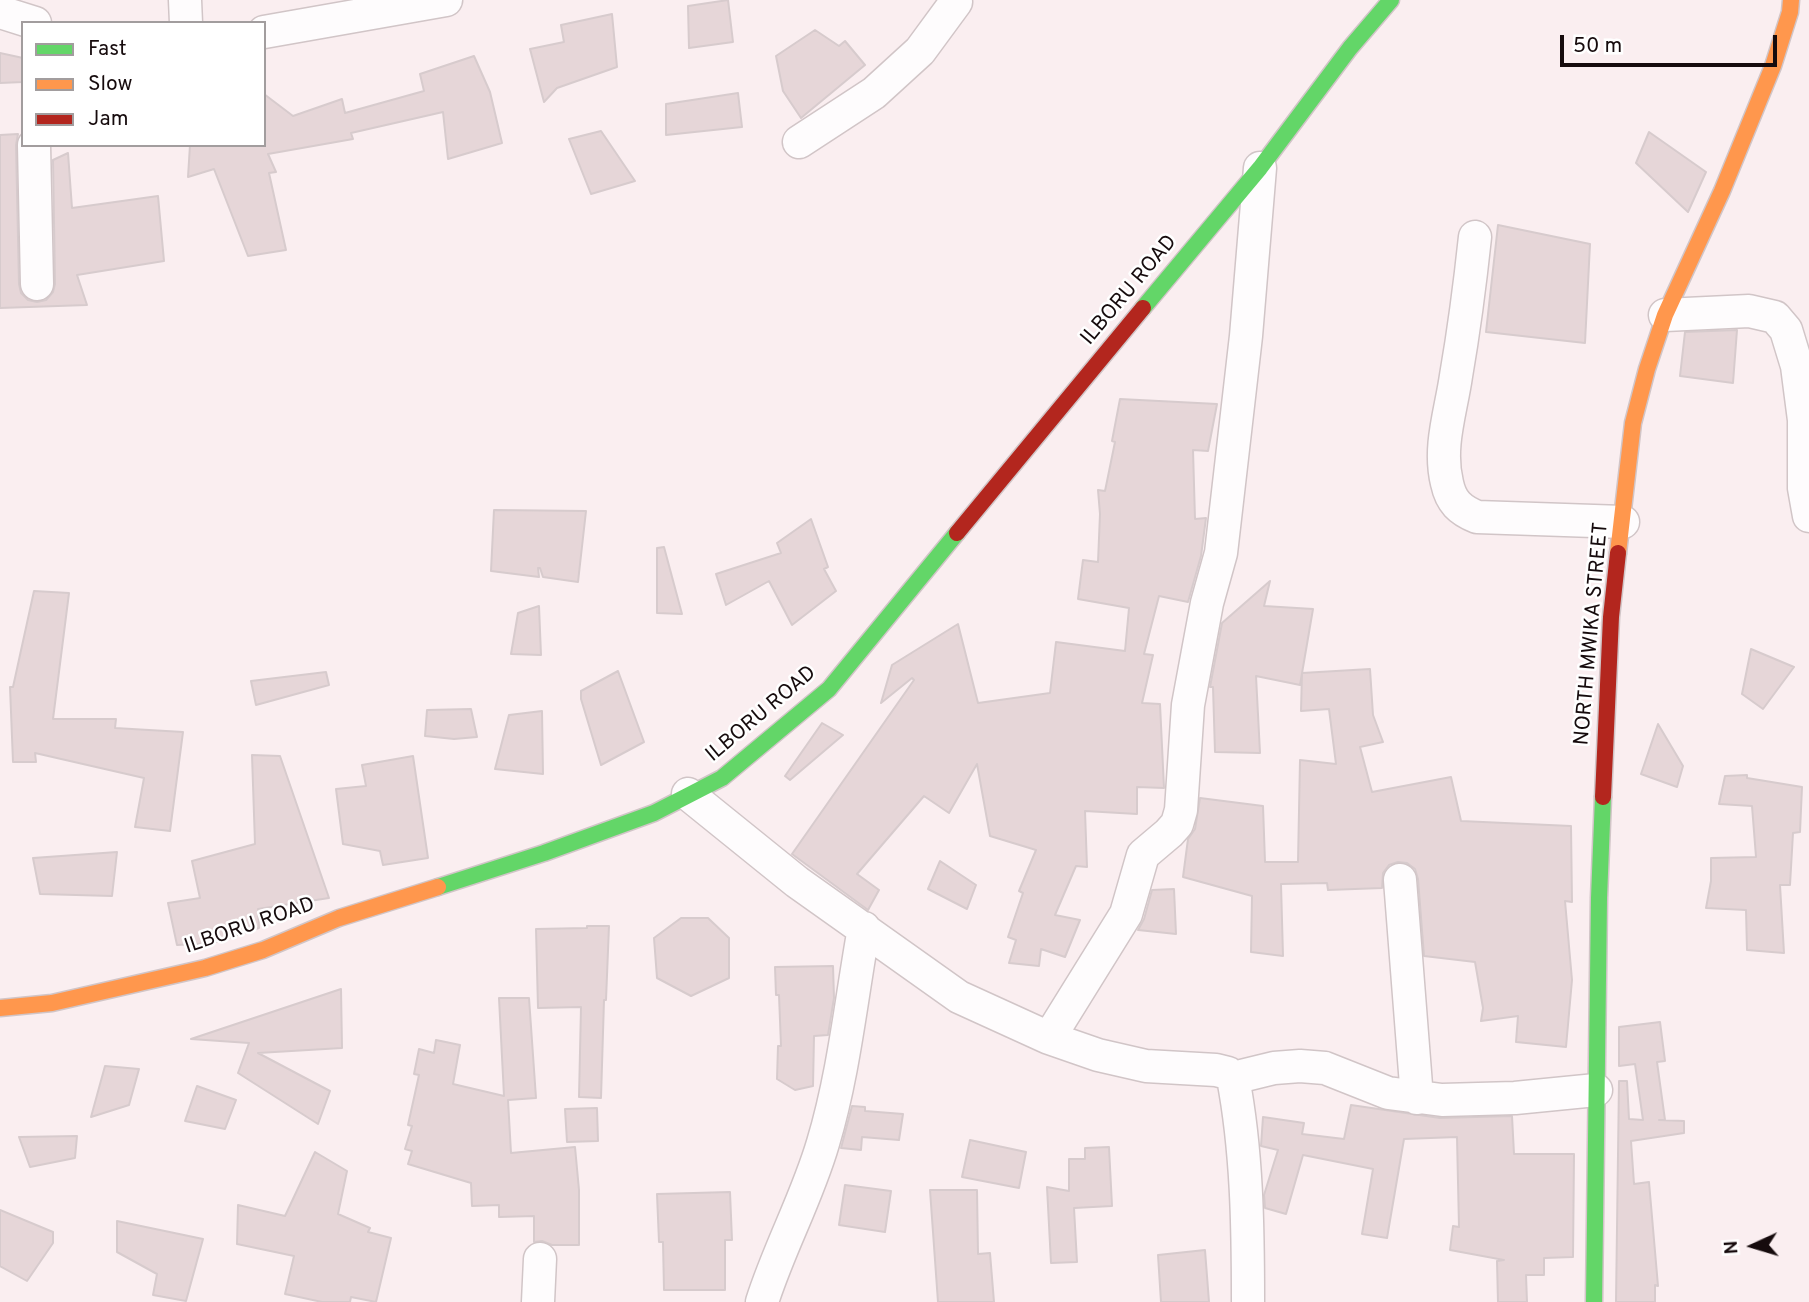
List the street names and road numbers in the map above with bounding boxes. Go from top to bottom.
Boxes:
street label: ILBORU ROAD [1077,231,1183,351]
street label: NORTH MWIKA STREET [1571,521,1615,747]
street label: ILBORU ROAD [702,662,822,768]
street label: ILBORU ROAD [181,893,319,961]

